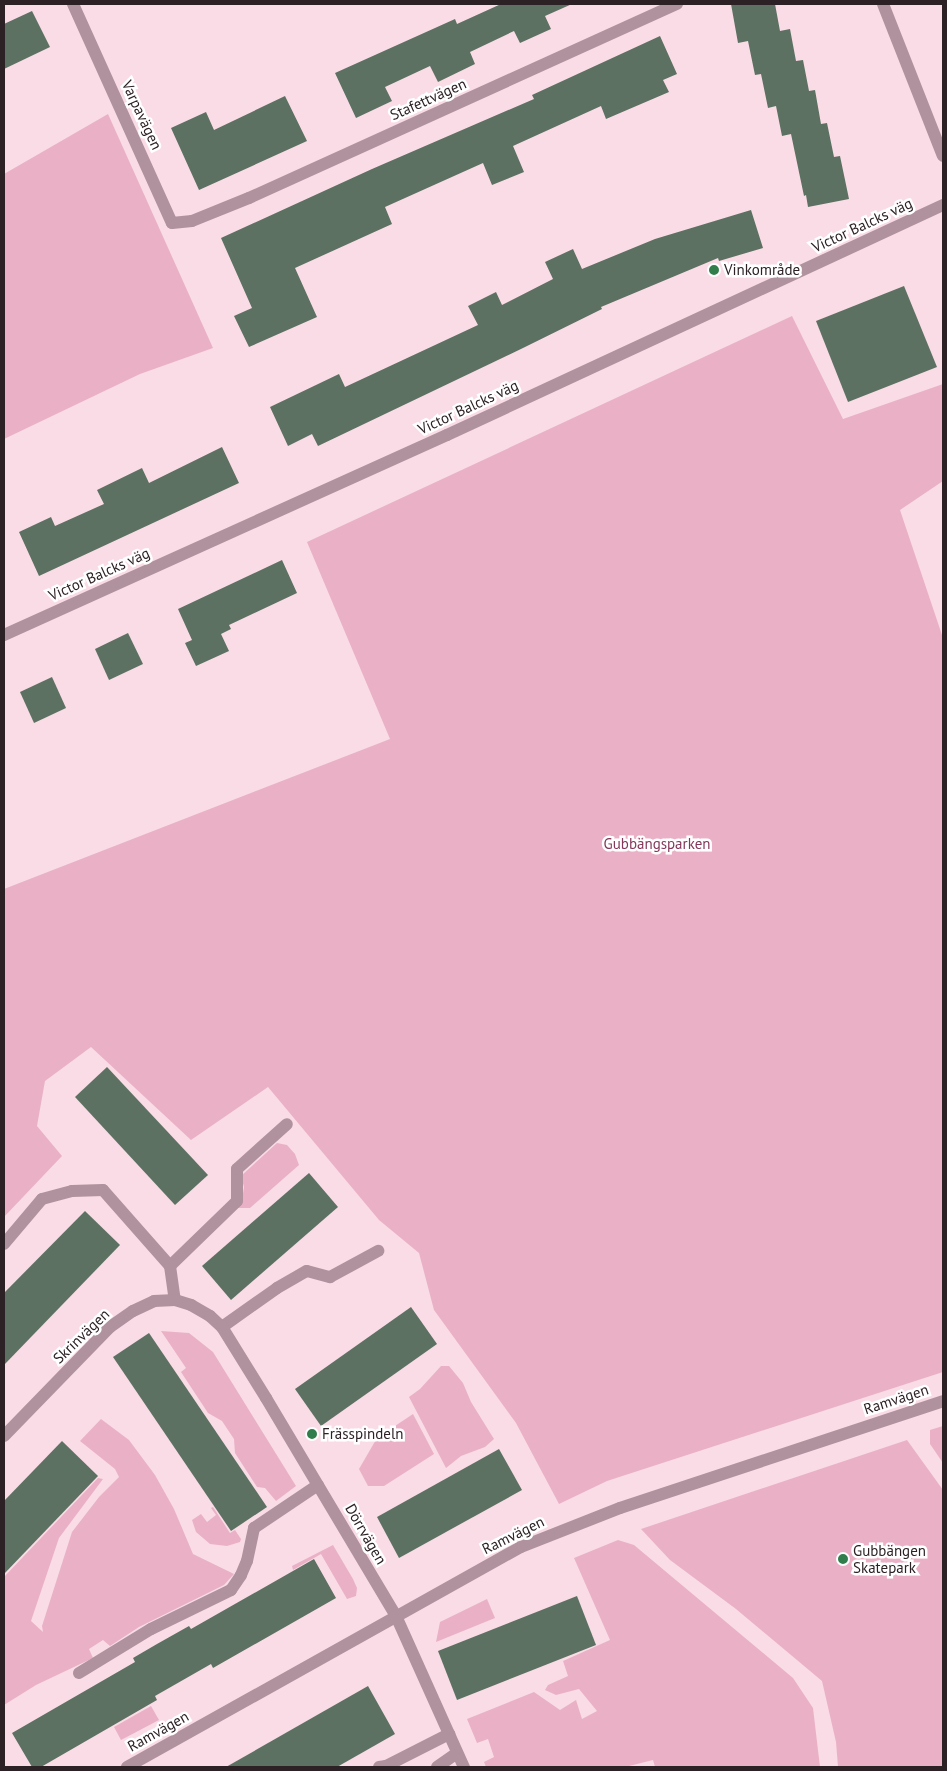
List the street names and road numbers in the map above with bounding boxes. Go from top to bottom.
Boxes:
street label: Stafettvägen [387,74,469,124]
street label: Varpavägen [118,77,166,153]
street label: Victor Balcks väg [809,194,915,256]
street label: Victor Balcks väg [415,376,521,438]
street label: Victor Balcks väg [46,544,152,604]
street label: Skrinvägen [49,1305,113,1367]
street label: Ramvägen [861,1380,931,1418]
street label: Dörrvägen [342,1501,390,1567]
street label: Ramvägen [479,1512,547,1558]
street label: Ramvägen [124,1707,192,1755]

